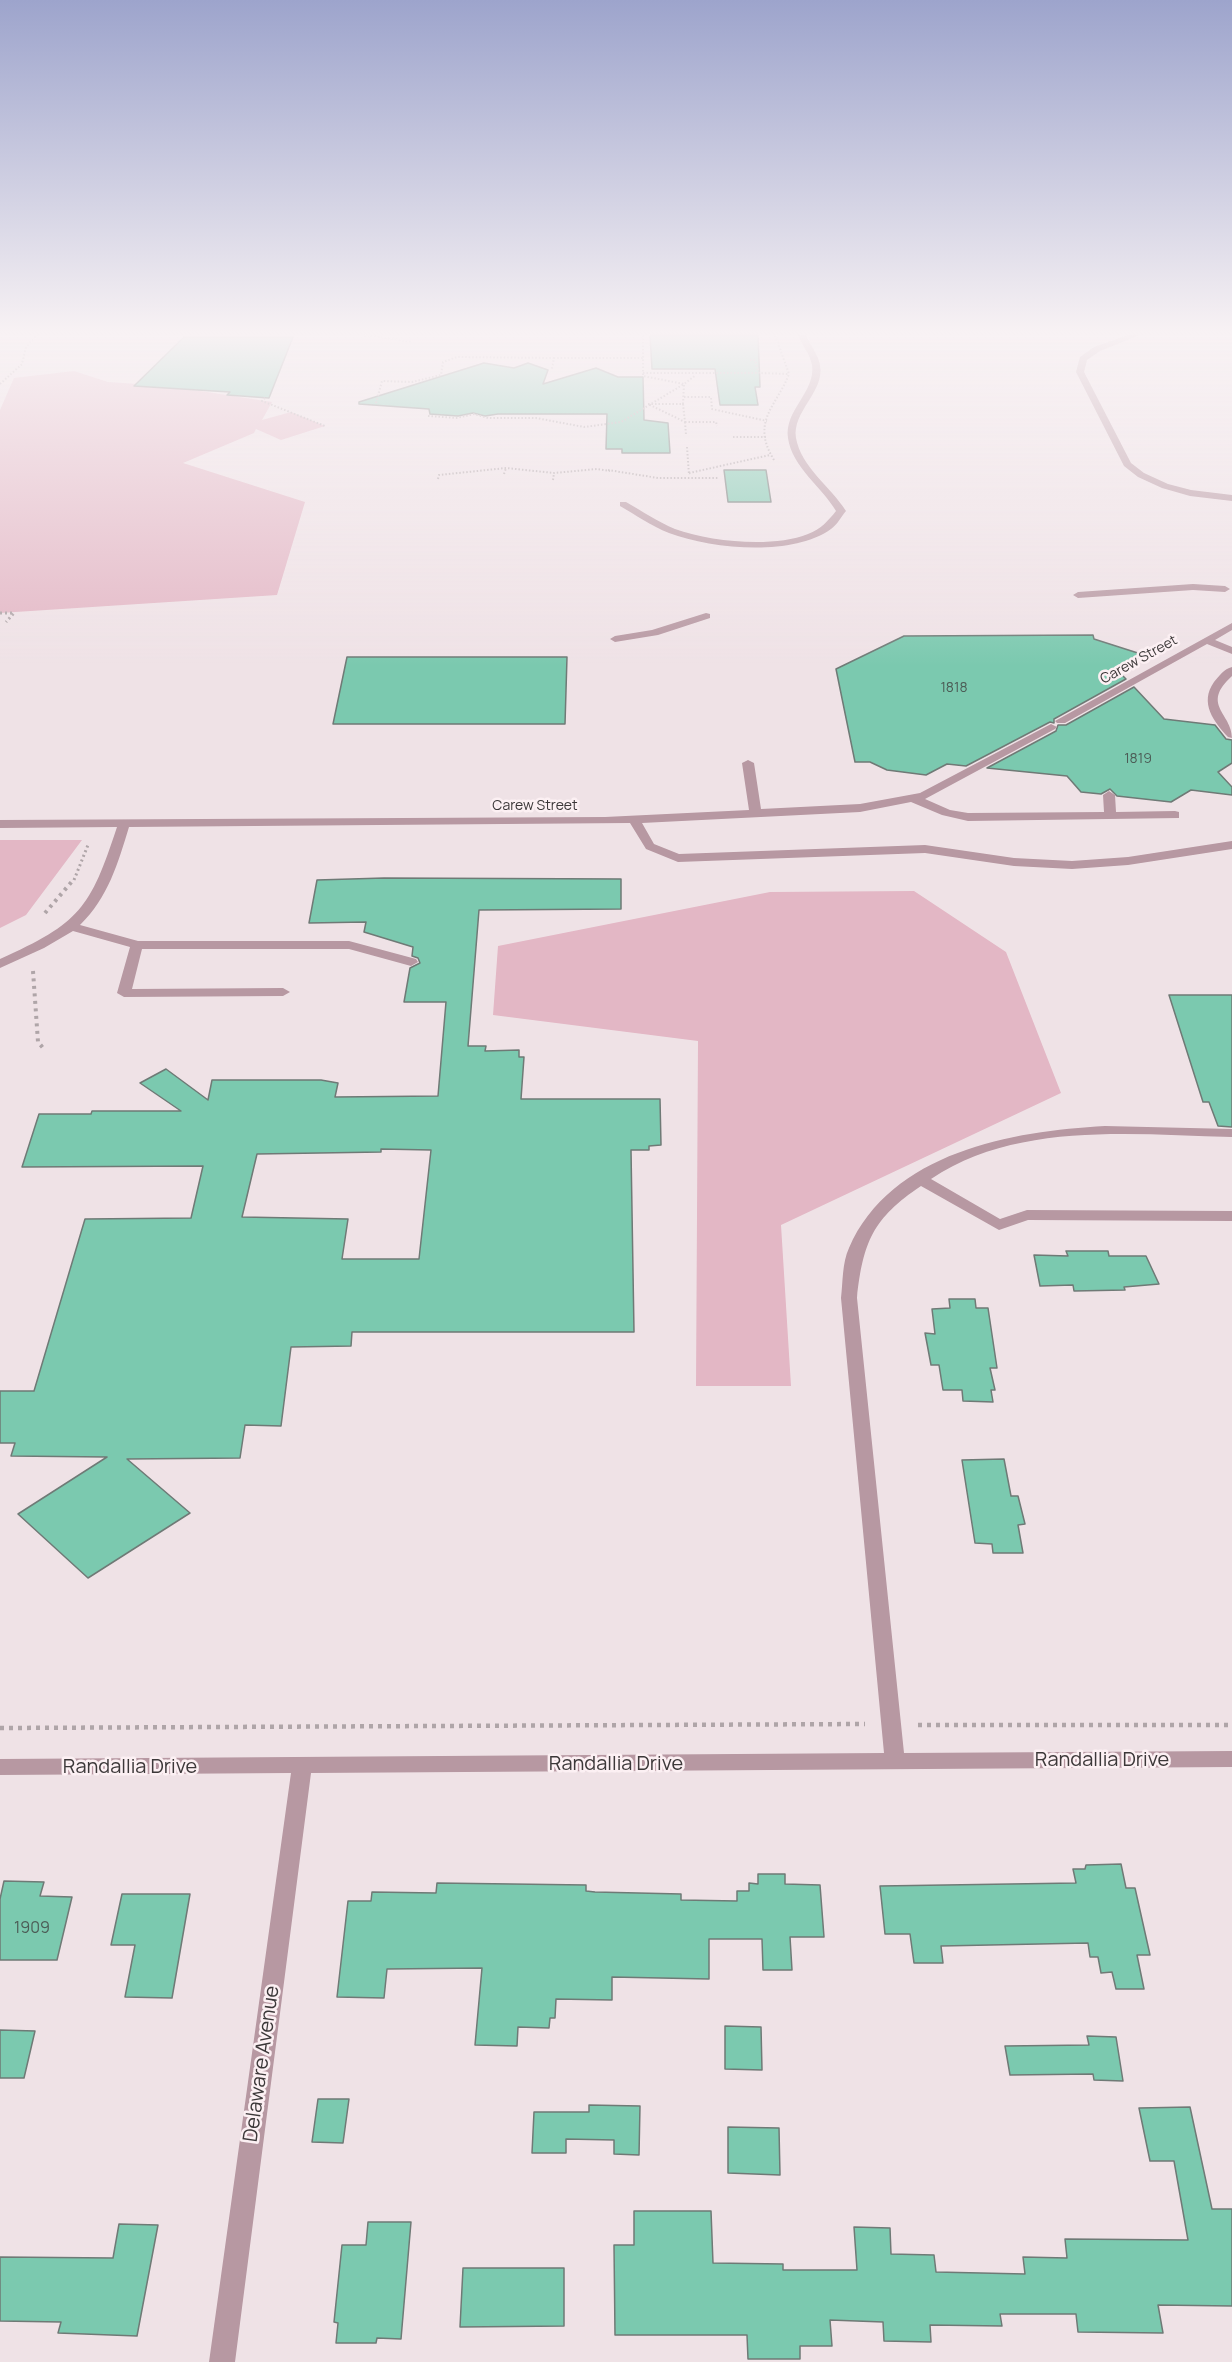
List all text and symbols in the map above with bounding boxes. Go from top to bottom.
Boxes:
street label: Carew Street [1098,632,1180,688]
house number: 1818 [940,680,968,696]
house number: 1819 [1124,751,1152,767]
street label: Carew Street [492,798,578,814]
street label: Randallia Drive [1035,1748,1169,1772]
street label: Randallia Drive [549,1752,683,1776]
street label: Randallia Drive [63,1755,197,1779]
house number: 1909 [14,1919,50,1939]
street label: Delaware Avenue [239,1984,285,2144]

